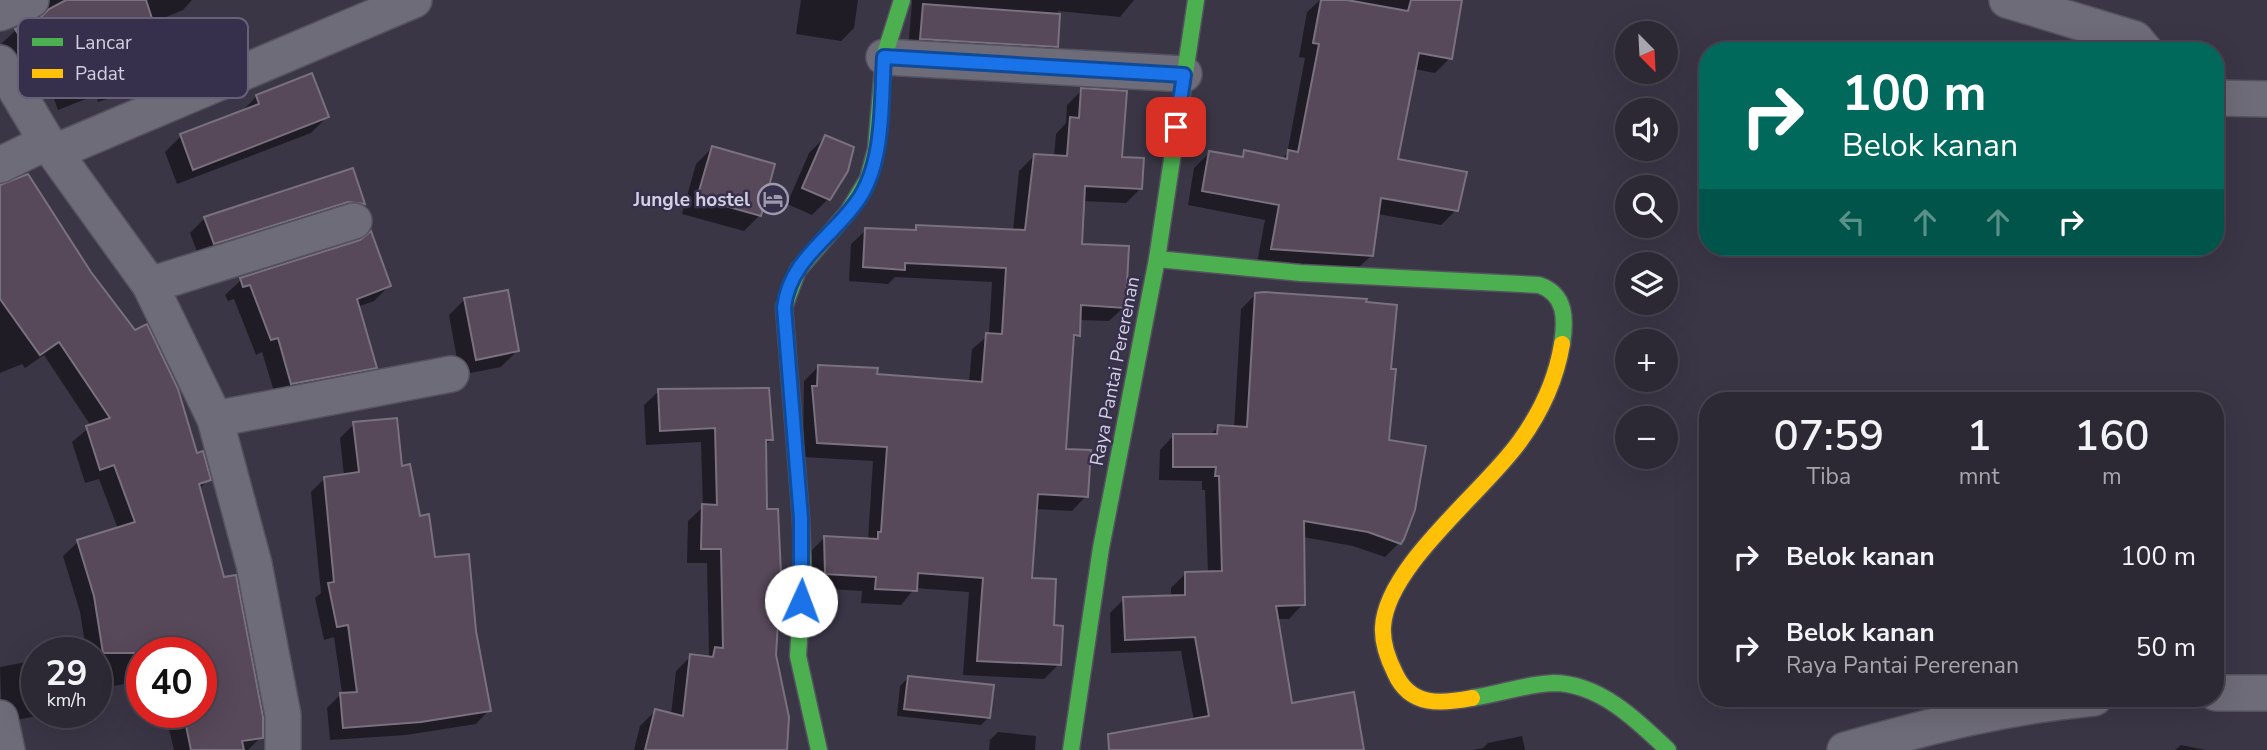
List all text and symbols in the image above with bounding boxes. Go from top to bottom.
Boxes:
legend [18,18,248,98]
north arrow [1615,21,1678,84]
map controls [1615,21,1678,469]
text: Lancar [75,30,132,56]
text: 100 m [1842,60,1986,127]
text: Padat [75,61,125,87]
icon: right [1727,70,1818,161]
pin [1146,97,1206,157]
button: sound [1615,98,1678,161]
icon: arrive [1157,108,1195,146]
text: Belok kanan [1842,124,2018,167]
button: search [1615,175,1678,238]
hotel icon: Jungle hostel [756,182,790,216]
place label: Jungle hostel [632,187,750,213]
icon: left [1833,203,1871,241]
icon: ahead [1906,203,1944,241]
icon: ahead [1979,203,2017,241]
icon: right [2052,203,2090,241]
button: layers [1615,252,1678,315]
street label: Raya Pantai Pererenan [1084,274,1146,468]
button: + [1615,329,1678,392]
button: − [1615,406,1678,469]
text: 07:59 [1773,408,1884,465]
text: 1 [1966,408,1992,465]
text: 160 [2074,408,2150,465]
text: Tiba [1806,461,1851,492]
text: mnt [1959,461,1999,492]
text: m [2102,461,2122,492]
icon: right [1727,538,1765,576]
text: Belok kanan [1786,539,1935,574]
text: 100 m [2120,539,2196,574]
position arrow [764,564,838,638]
text: Belok kanan [1786,615,1935,650]
icon: right [1727,629,1765,667]
text: 50 m [2136,630,2196,665]
speed limit sign: 40 [126,637,217,728]
text: 29 [45,650,88,697]
text: Raya Pantai Pererenan [1786,650,2019,681]
text: km/h [47,688,86,712]

